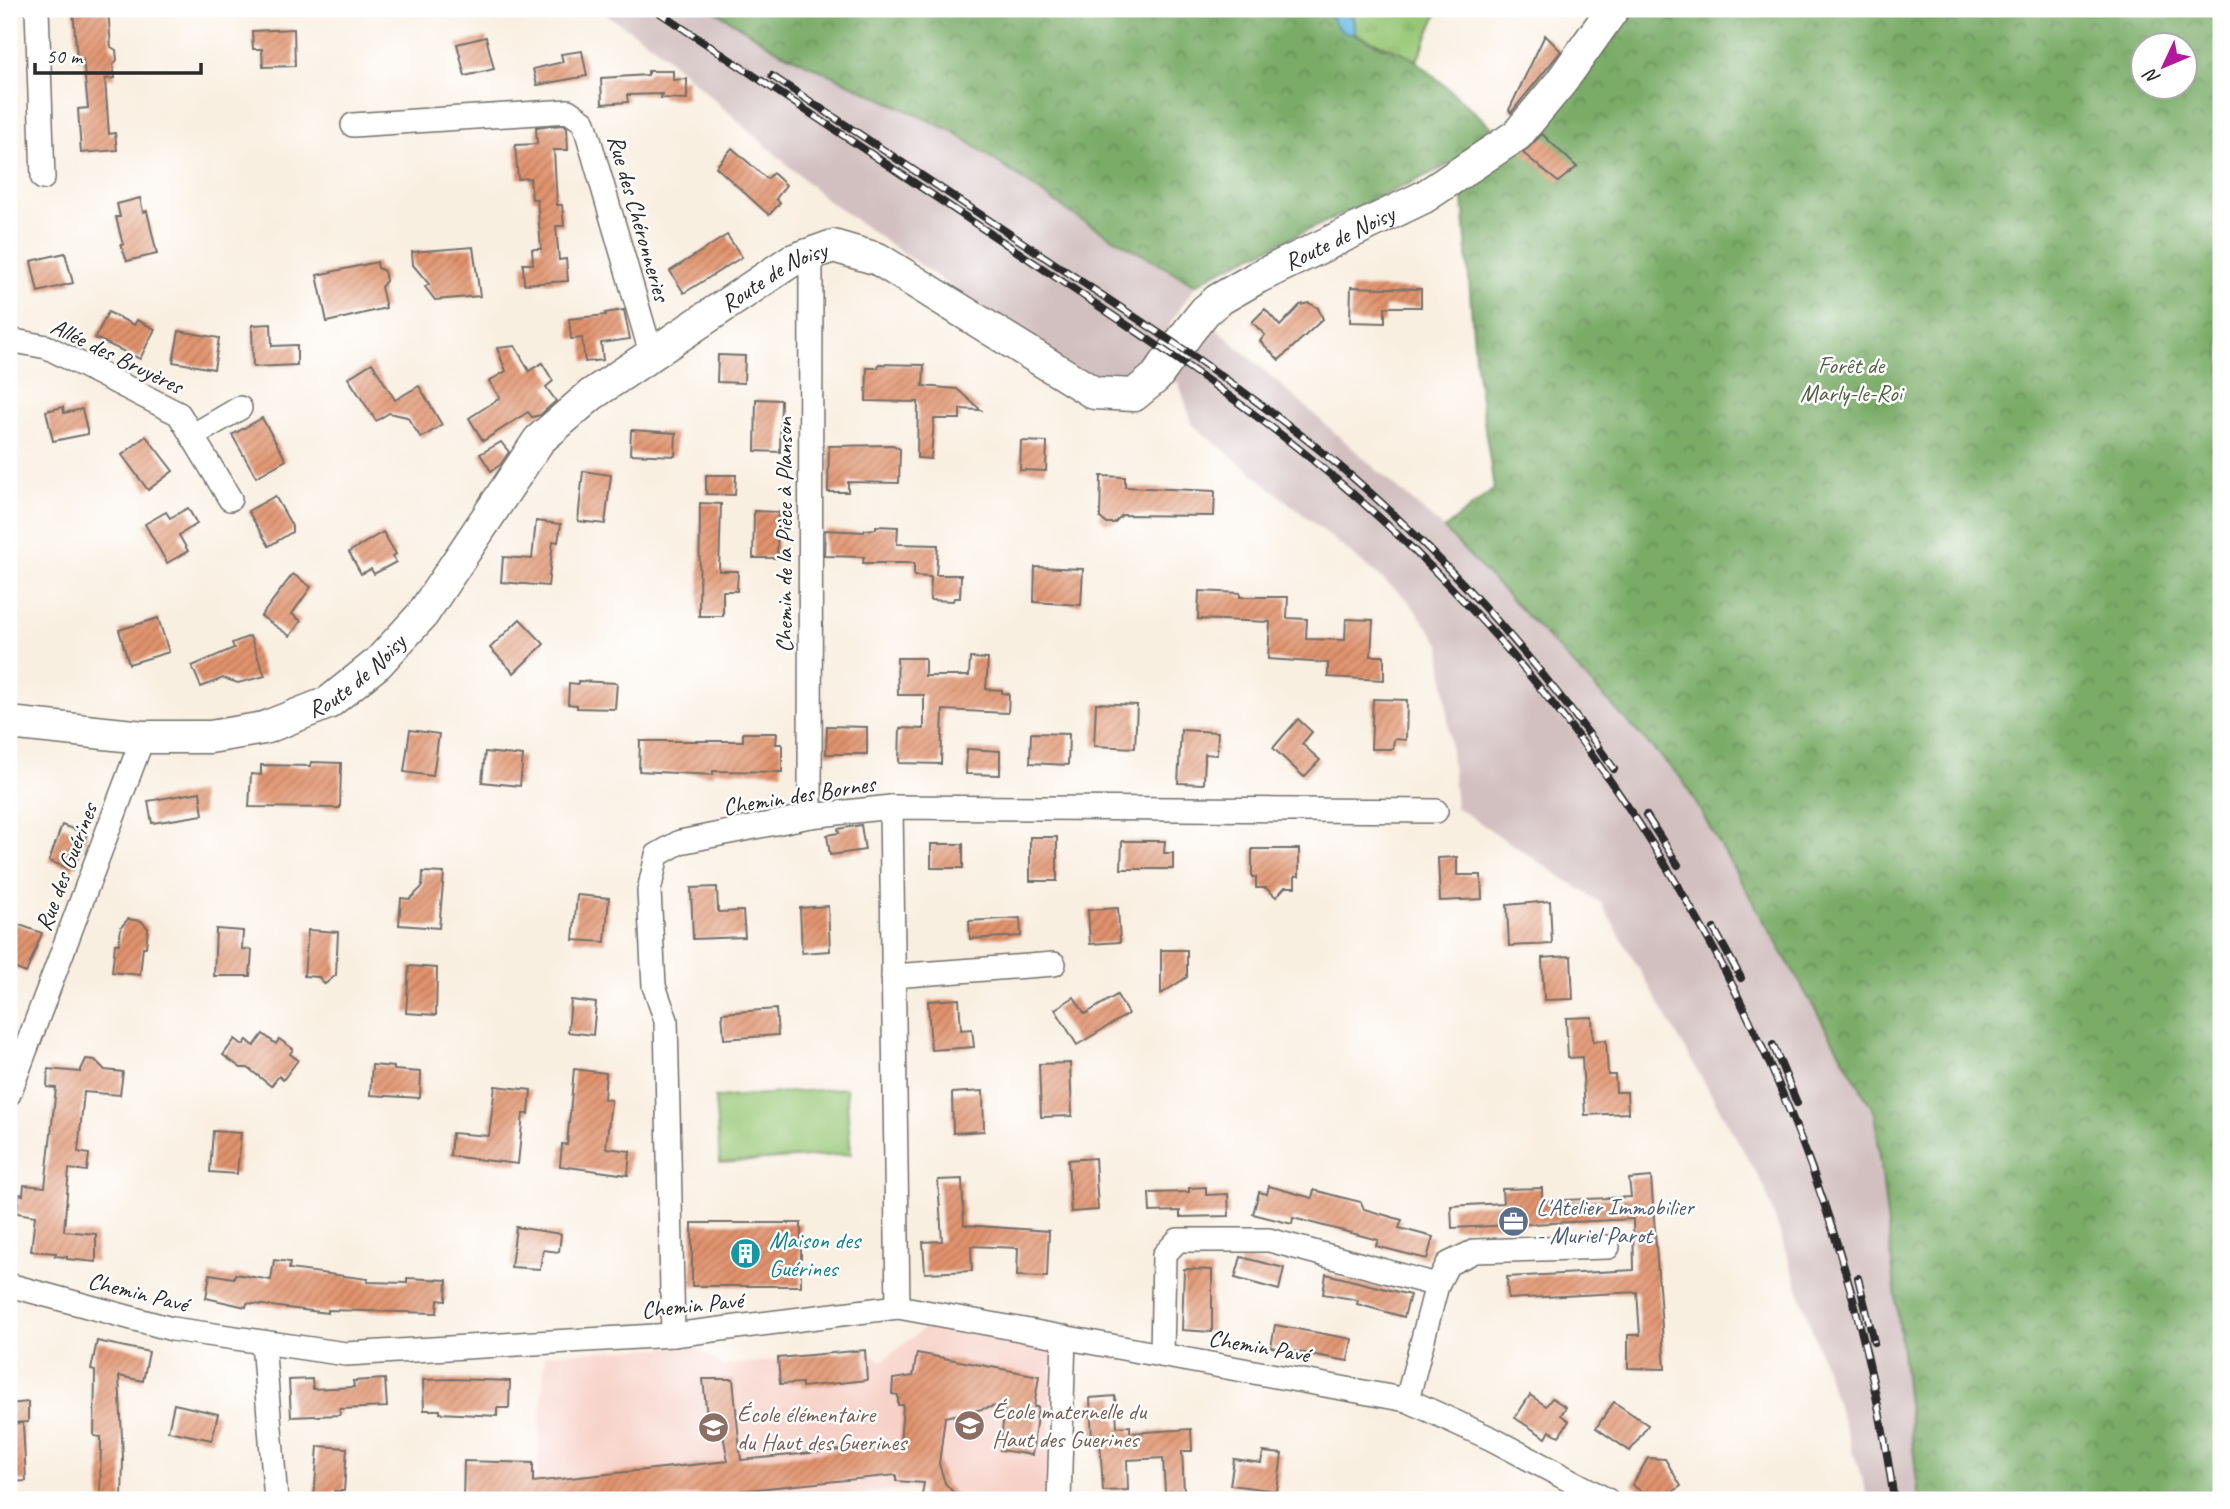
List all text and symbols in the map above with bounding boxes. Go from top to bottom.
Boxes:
scale bar [35,32,201,76]
north arrow [2128,32,2198,102]
text: 50 m [46,43,84,69]
text: N [2138,62,2165,90]
street label: Rue des Chéronneries [601,131,678,306]
street label: Route de Noisy [1279,198,1401,277]
street label: Route de Noisy [715,234,832,319]
street label: Allée des Bruyères [46,311,190,402]
park label: Forêt de Marly-le-Roi [1800,350,1904,408]
street label: Chemin de la Pièce à Planson [769,416,799,653]
street label: Route de Noisy [304,626,413,724]
street label: Chemin des Bornes [721,768,879,822]
street label: Rue des Guérines [28,797,105,935]
place label: L'Atelier Immobilier - Muriel Parot [1536,1192,1696,1250]
office icon: L'Atelier Immobilier - Muriel Parot [1496,1204,1530,1238]
place label: Maison des Guérines [769,1225,863,1283]
building icon: Maison des Guérines [729,1237,763,1271]
street label: Chemin Pavé [85,1265,195,1320]
street label: Chemin Pavé [640,1284,748,1325]
street label: Chemin Pavé [1206,1322,1316,1370]
place label: École maternelle du Haut des Guerines [992,1396,1148,1454]
place label: École élémentaire du Haut des Guerines [737,1399,909,1457]
school or university icon: École maternelle du Haut des Guerines [952,1408,986,1442]
school or university icon: École élémentaire du Haut des Guerines [697,1411,731,1445]

